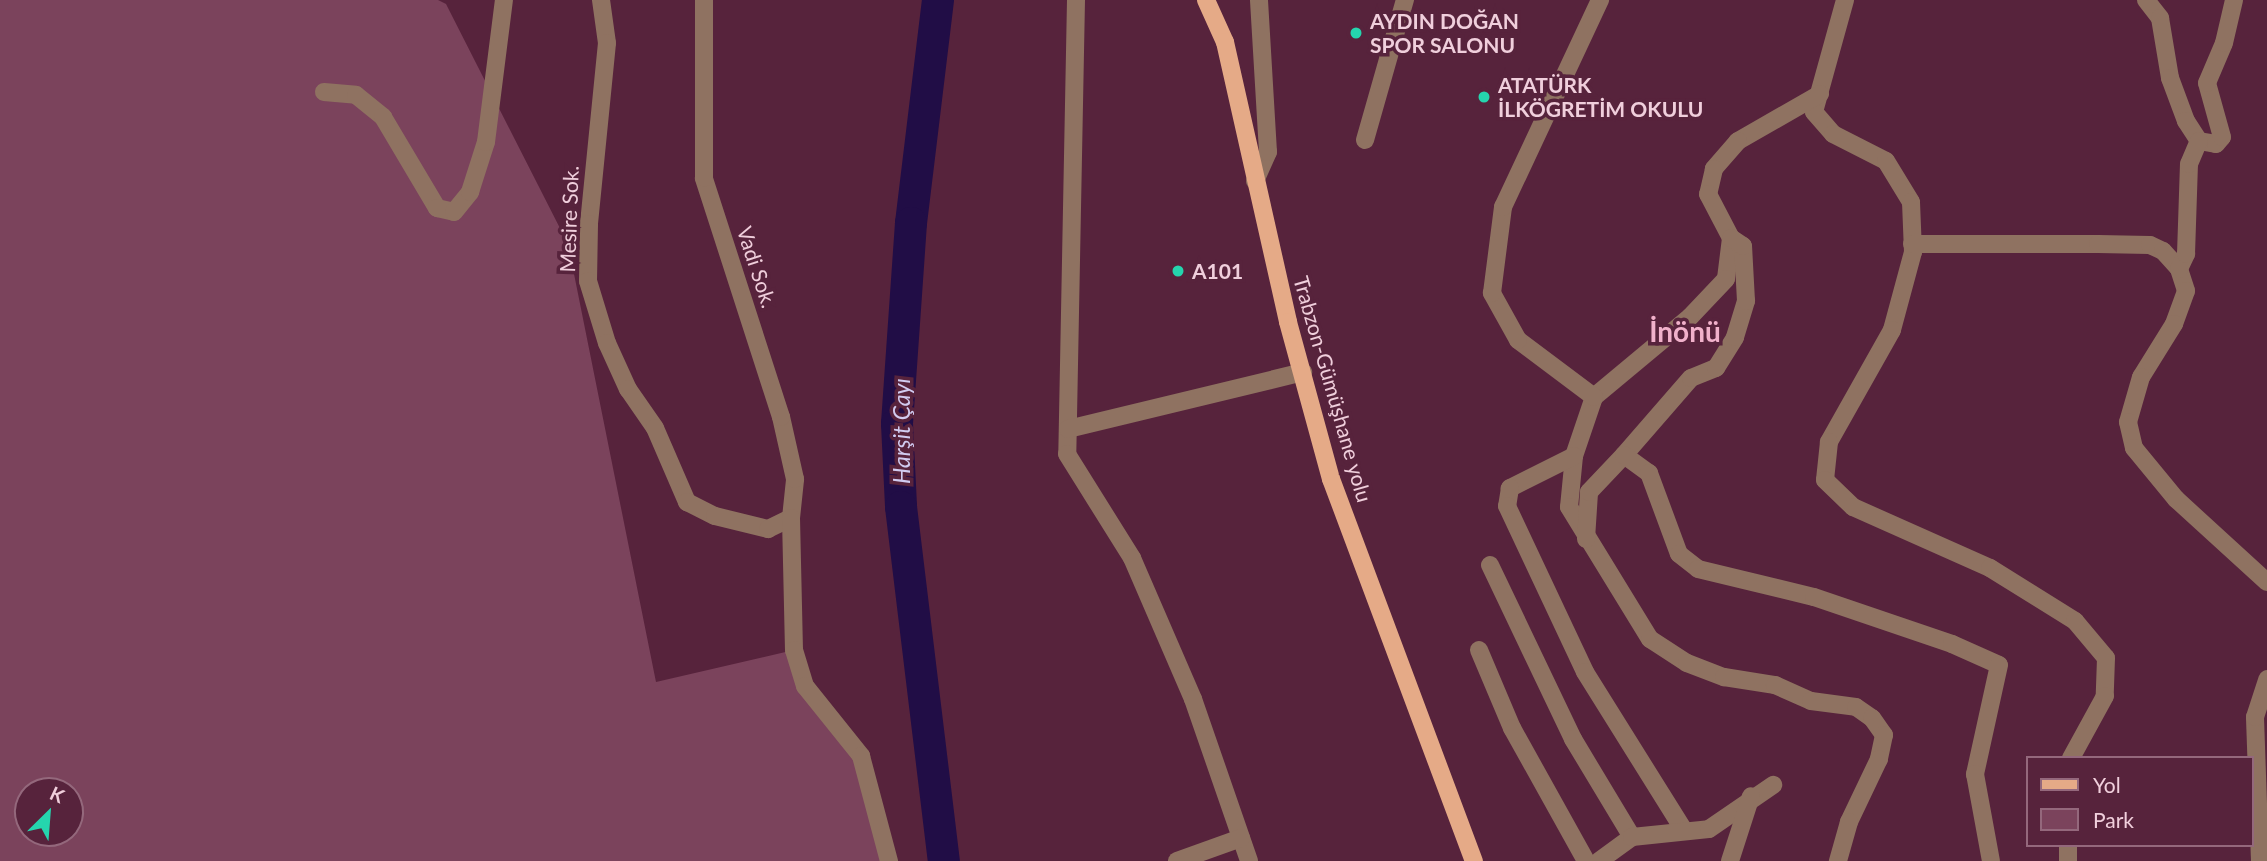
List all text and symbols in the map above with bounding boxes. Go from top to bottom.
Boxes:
place label: AYDIN DOĞAN SPOR SALONU [1370,8,1519,58]
marker: AYDIN DOĞAN SPOR SALONU [1348,25,1364,41]
place label: ATATÜRK İLKÖGRETİM OKULU [1498,72,1703,122]
marker: ATATÜRK İLKÖGRETİM OKULU [1476,89,1492,105]
street label: Mesire Sok. [555,165,583,273]
street label: Vadi Sok. [732,223,782,311]
place label: A101 [1192,258,1243,284]
marker: A101 [1170,263,1186,279]
street label: Trabzon-Gümüşhane yolu [1289,273,1377,505]
district label: İnönü [1649,314,1721,348]
water label: Harşit Çayı [887,378,915,484]
legend [2025,756,2253,847]
text: Yol [2093,772,2121,797]
north arrow [14,777,84,847]
text: K [46,781,68,808]
text: Park [2093,807,2134,832]

